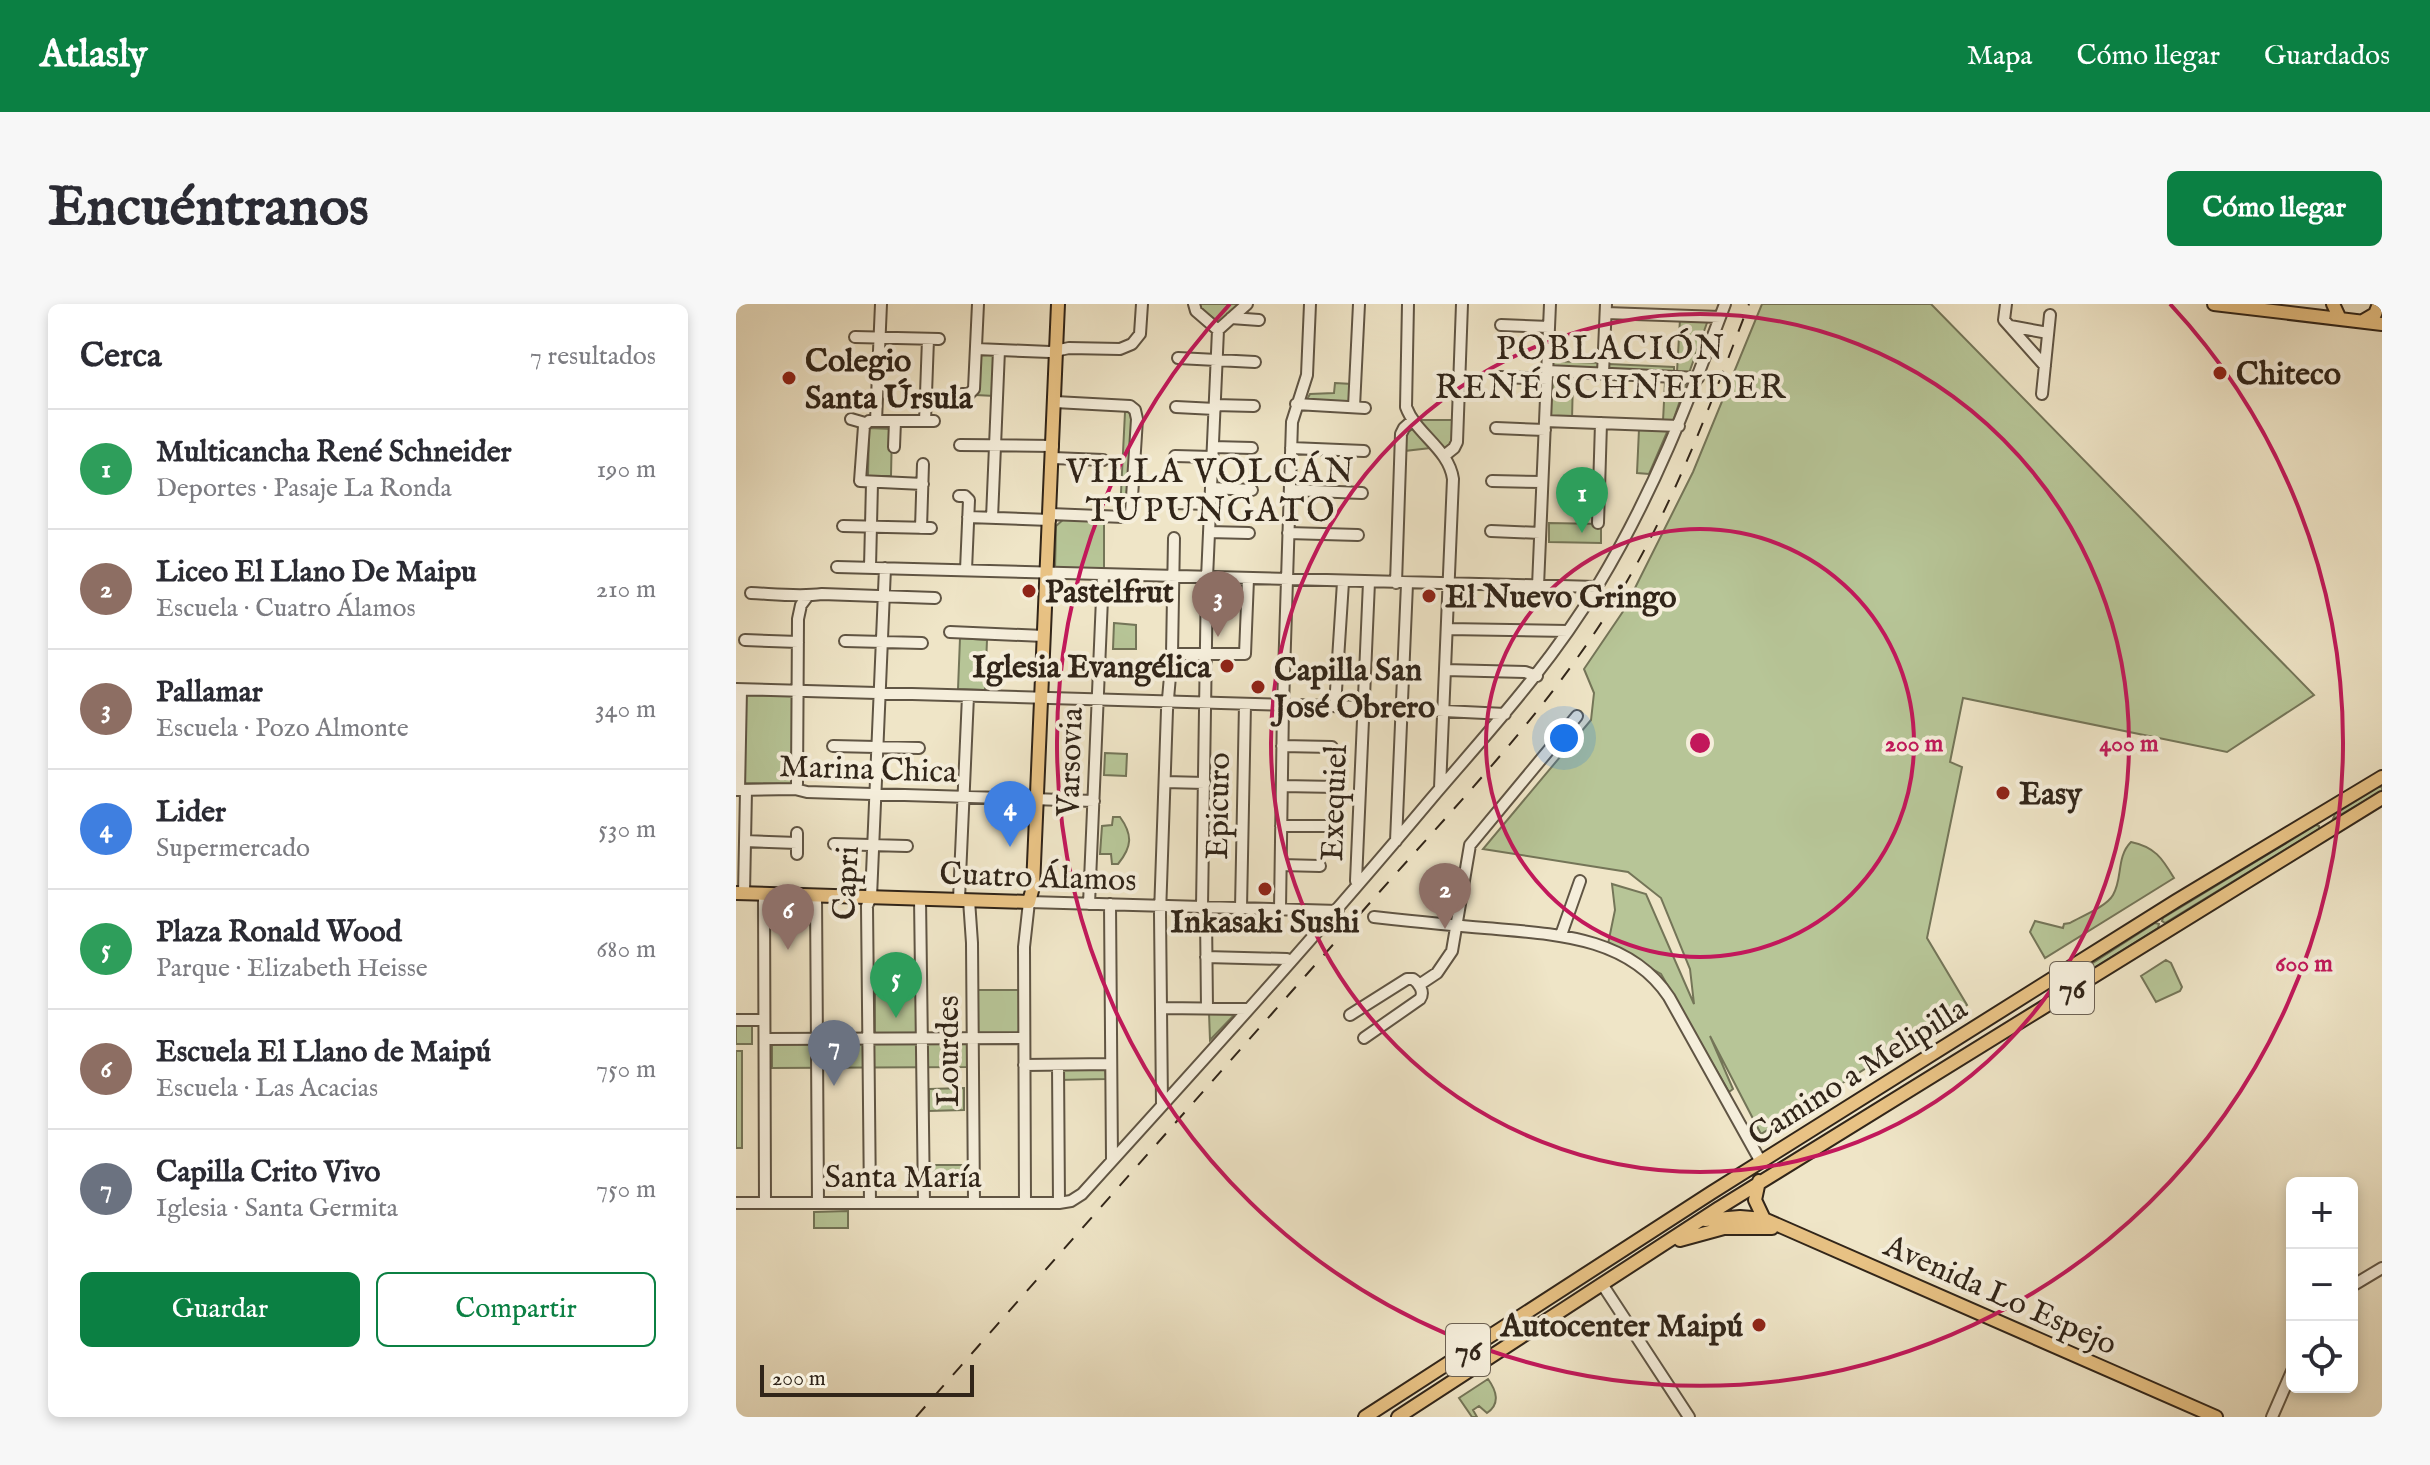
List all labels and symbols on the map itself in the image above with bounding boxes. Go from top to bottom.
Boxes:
district label: POBLACIÓN RENÉ SCHNEIDER [1435,328,1787,410]
place label: Colegio Santa Úrsula [805,342,974,420]
place label: Chiteco [2236,355,2341,396]
marker: Chiteco [2211,364,2229,382]
marker: Colegio Santa Úrsula [780,369,798,387]
district label: VILLA VOLCÁN TUPUNGATO [1065,450,1356,533]
pin: 1 [1556,467,1608,533]
pin: 3 [1192,571,1244,637]
place label: Pastelfrut [1045,573,1174,614]
place label: El Nuevo Gringo [1445,578,1676,619]
marker: Pastelfrut [1020,582,1038,600]
marker: El Nuevo Gringo [1420,587,1438,605]
place label: Iglesia Evangélica [972,648,1212,689]
place label: Capilla San José Obrero [1270,651,1435,729]
marker: Iglesia Evangélica [1218,657,1236,675]
marker: Capilla San José Obrero [1249,678,1267,696]
street label: Varsovia [1049,707,1094,818]
your location [1544,718,1584,758]
centre of rings [1686,729,1714,757]
text: 200 m [1885,729,1944,760]
text: 400 m [2099,729,2159,760]
street label: Exequiel [1313,744,1358,862]
street label: Marina Chica [778,747,958,794]
street label: Epicuro [1198,752,1241,860]
place label: Easy [2019,775,2083,816]
pin: 4 [984,781,1036,847]
marker: Easy [1994,784,2012,802]
street label: Capri [825,845,870,921]
street label: Cuatro Álamos [938,854,1137,902]
pin: 2 [1419,863,1471,929]
marker: Inkasaki Sushi [1256,880,1274,898]
pin: 6 [762,884,814,950]
place label: Inkasaki Sushi [1170,903,1360,944]
text: 600 m [2275,949,2333,980]
pin: 5 [870,952,922,1018]
road number: 76 [2050,962,2094,1014]
street label: Camino a Melipilla [1741,989,1976,1157]
street label: Lourdes [929,995,970,1107]
pin: 7 [808,1020,860,1086]
street label: Santa María [824,1158,982,1199]
street label: Avenida Lo Espejo [1876,1226,2123,1366]
place label: Autocenter Maipú [1499,1307,1743,1348]
marker: Autocenter Maipú [1750,1316,1768,1334]
road number: 76 [1446,1324,1490,1376]
scale bar [760,1361,974,1397]

